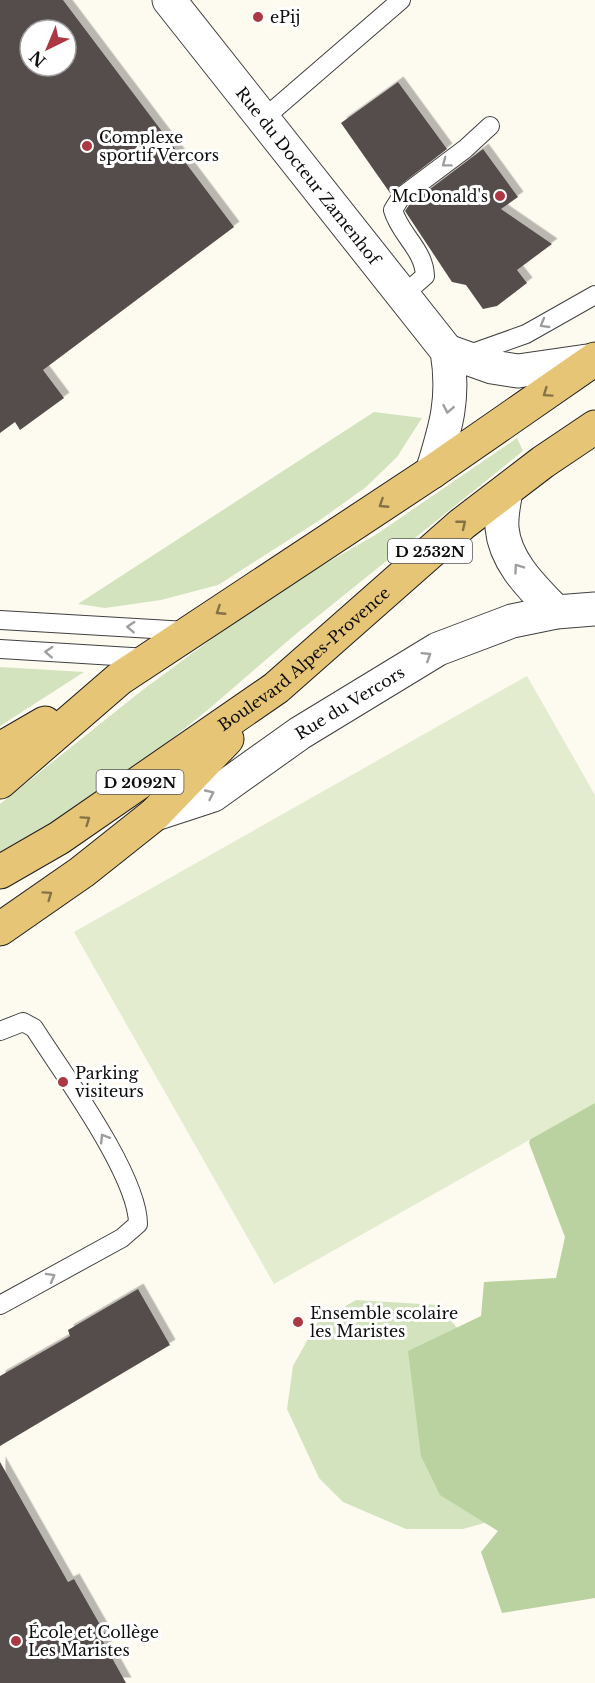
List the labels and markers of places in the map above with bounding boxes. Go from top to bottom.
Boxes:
place label: ePij [270,7,300,27]
marker: ePij [251,10,265,24]
place label: Complexe sportif Vercors [99,127,219,165]
marker: Complexe sportif Vercors [80,139,94,153]
place label: McDonald's [391,186,488,206]
marker: McDonald's [493,189,507,203]
place label: Parking visiteurs [75,1063,144,1101]
marker: Parking visiteurs [56,1075,70,1089]
place label: Ensemble scolaire les Maristes [310,1303,458,1341]
marker: Ensemble scolaire les Maristes [291,1315,305,1329]
place label: École et Collège Les Maristes [28,1622,159,1660]
marker: École et Collège Les Maristes [9,1634,23,1648]

